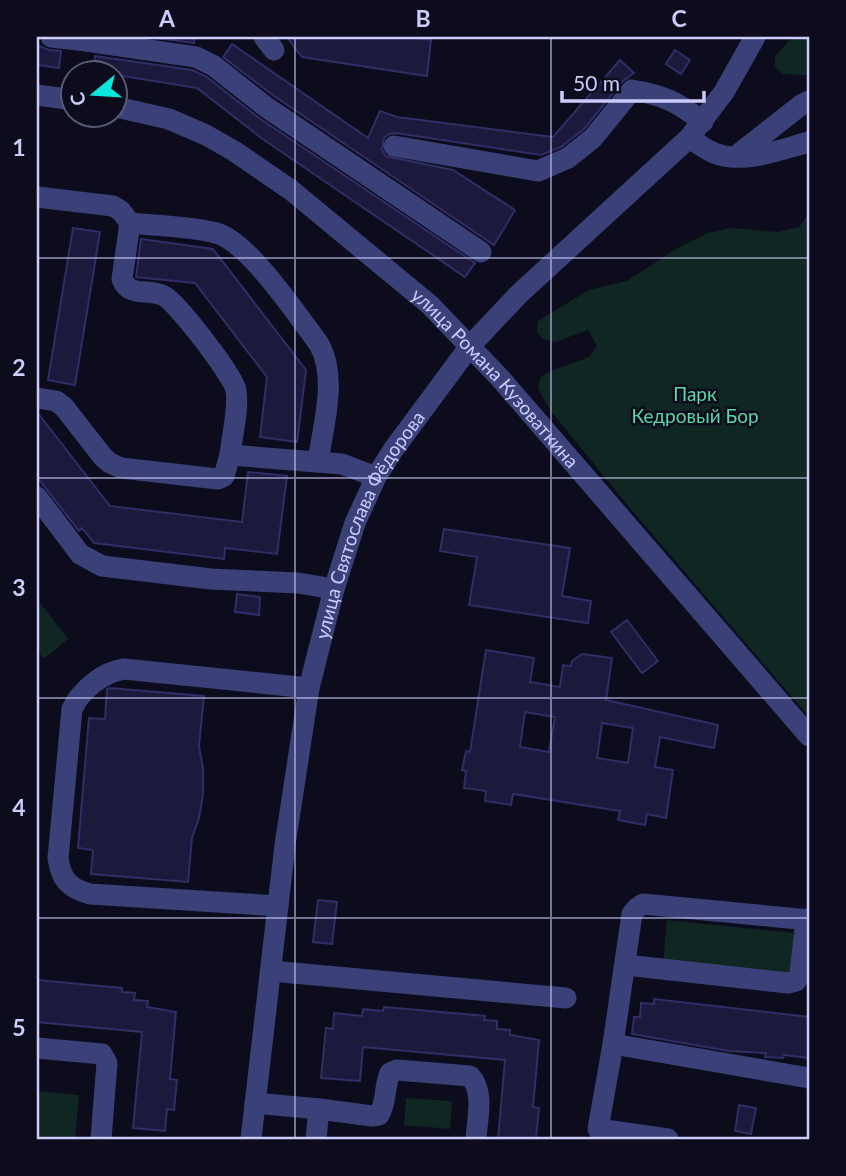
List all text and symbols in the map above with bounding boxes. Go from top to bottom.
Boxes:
text: A [158,4,176,32]
text: B [415,4,431,32]
text: C [671,4,687,32]
north arrow [60,60,130,130]
scale bar [562,60,704,104]
text: 50 m [573,70,620,95]
text: С [64,89,90,109]
text: 1 [12,133,26,161]
street label: улица Романа Кузоваткина [407,283,584,472]
text: 2 [12,353,26,381]
park label: Парк Кедровый Бор [631,382,759,427]
street label: улица Святослава Фёдорова [310,406,429,642]
text: 3 [12,573,26,601]
text: 4 [12,793,26,821]
text: 5 [12,1013,26,1041]

